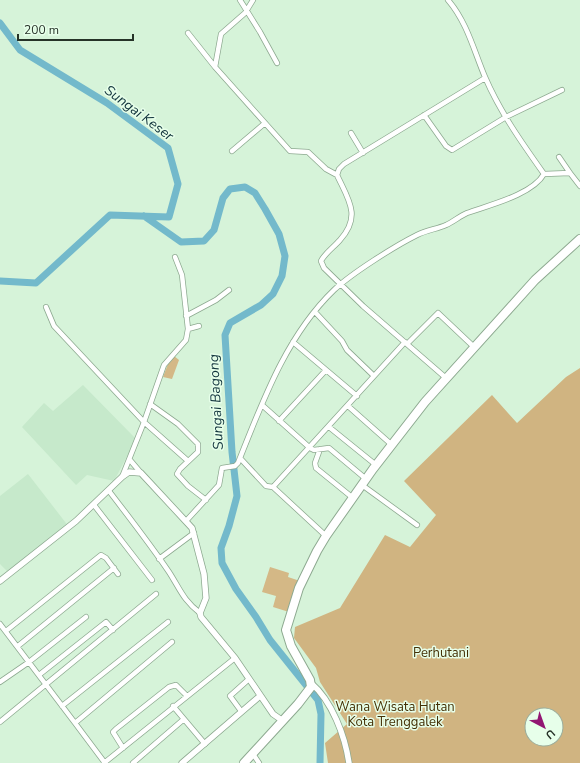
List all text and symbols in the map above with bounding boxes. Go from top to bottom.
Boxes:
scale bar [18,16,133,42]
text: 200 m [24,22,59,38]
water label: Sungai Keser [100,81,178,146]
water label: Sungai Bagong [204,354,228,450]
park label: Perhutani [413,644,469,662]
park label: Wana Wisata Hutan Kota Trenggalek [335,698,455,731]
north arrow [524,707,564,747]
text: U [542,726,558,742]

